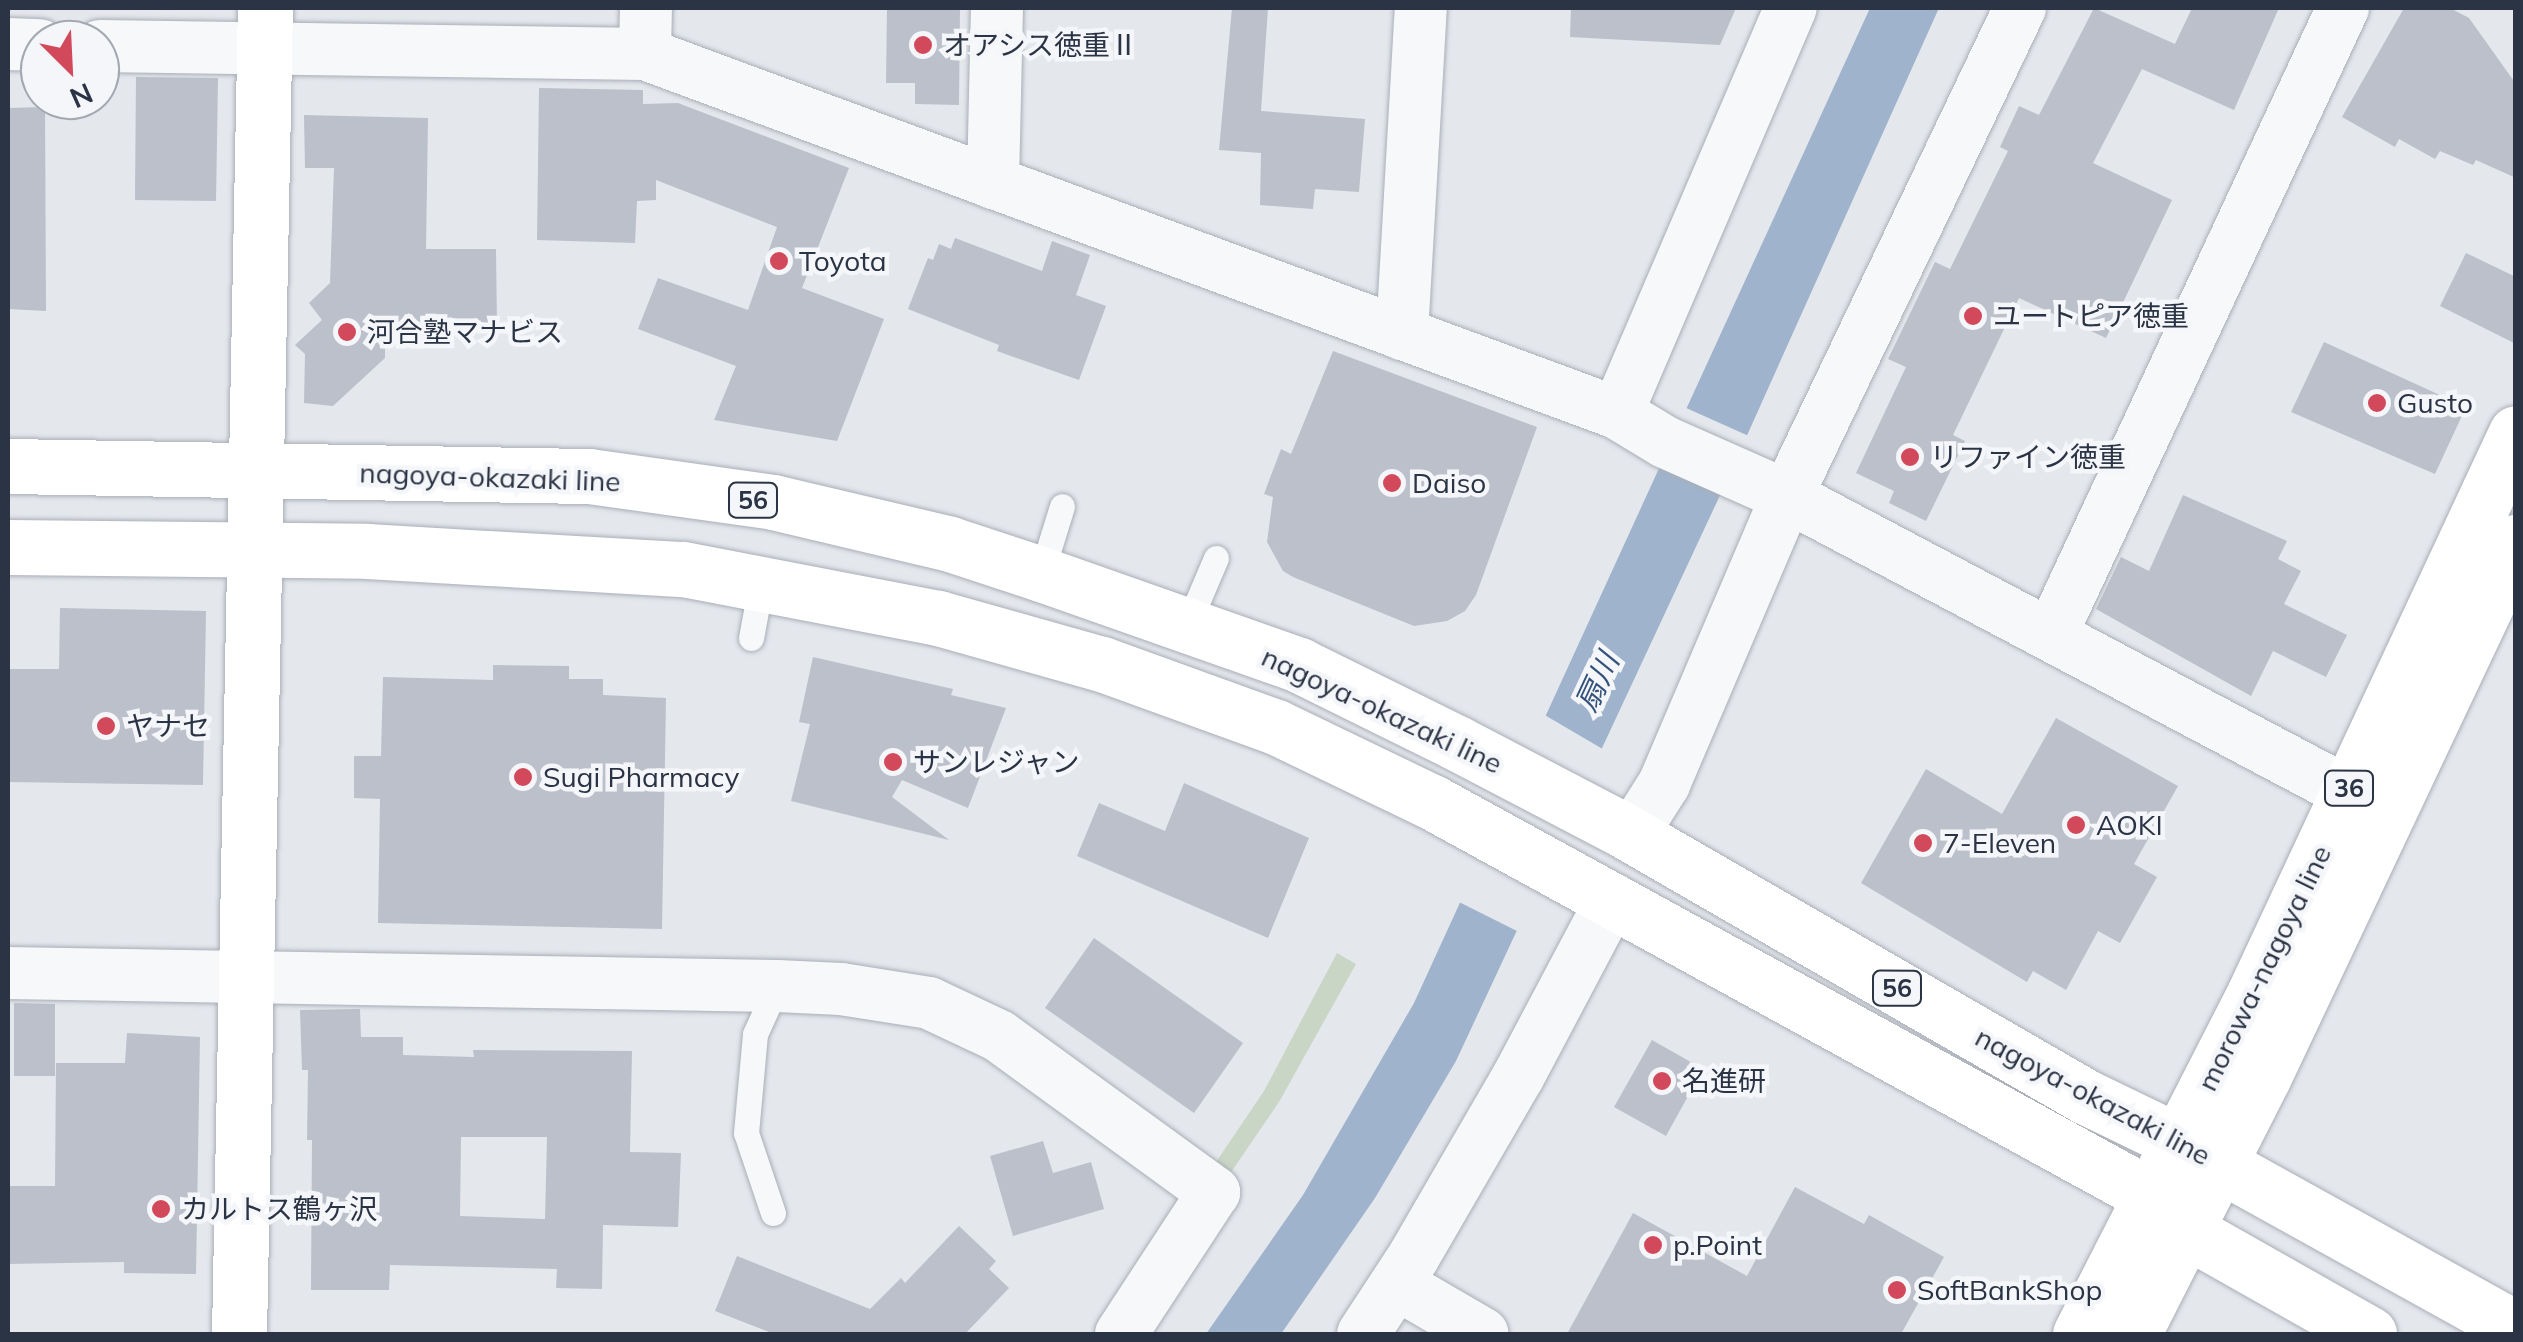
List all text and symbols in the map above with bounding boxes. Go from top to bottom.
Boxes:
north arrow [20,20,120,120]
place label: オアシス徳重Ⅱ [943,28,1139,62]
marker: オアシス徳重Ⅱ [912,34,934,56]
text: N [65,76,98,116]
place label: Toyota [799,244,887,278]
marker: Toyota [768,250,790,272]
place label: ユートピア徳重 [1993,299,2189,333]
marker: ユートピア徳重 [1962,305,1984,327]
place label: 河合塾マナビス [367,315,563,349]
marker: 河合塾マナビス [336,321,358,343]
place label: Gusto [2397,386,2473,420]
marker: Gusto [2366,392,2388,414]
place label: リファイン徳重 [1930,440,2126,474]
marker: リファイン徳重 [1899,446,1921,468]
street label: nagoya-okazaki line [359,456,621,498]
place label: Daiso [1412,466,1486,500]
marker: Daiso [1381,472,1403,494]
road number: 56 [728,480,778,520]
street label: nagoya-okazaki line [1256,640,1508,780]
water label: 扇川 [1568,647,1626,717]
place label: ヤナセ [126,709,210,743]
marker: ヤナセ [95,715,117,737]
place label: サンレジャン [913,745,1081,779]
marker: サンレジャン [882,751,904,773]
place label: Sugi Pharmacy [543,760,739,794]
marker: Sugi Pharmacy [512,766,534,788]
road number: 36 [2324,768,2374,808]
place label: AOKI [2096,808,2163,842]
marker: AOKI [2065,814,2087,836]
place label: 7-Eleven [1943,826,2056,860]
marker: 7-Eleven [1912,832,1934,854]
street label: morowa-nagoya line [2190,840,2338,1096]
road number: 56 [1872,968,1922,1008]
street label: nagoya-okazaki line [1970,1020,2216,1172]
place label: 名進研 [1682,1064,1766,1098]
marker: 名進研 [1651,1070,1673,1092]
place label: カルトス鶴ヶ沢 [181,1192,377,1226]
marker: カルトス鶴ヶ沢 [150,1198,172,1220]
place label: p.Point [1673,1228,1762,1262]
marker: p.Point [1642,1234,1664,1256]
place label: SoftBankShop [1917,1273,2102,1307]
marker: SoftBankShop [1886,1279,1908,1301]

